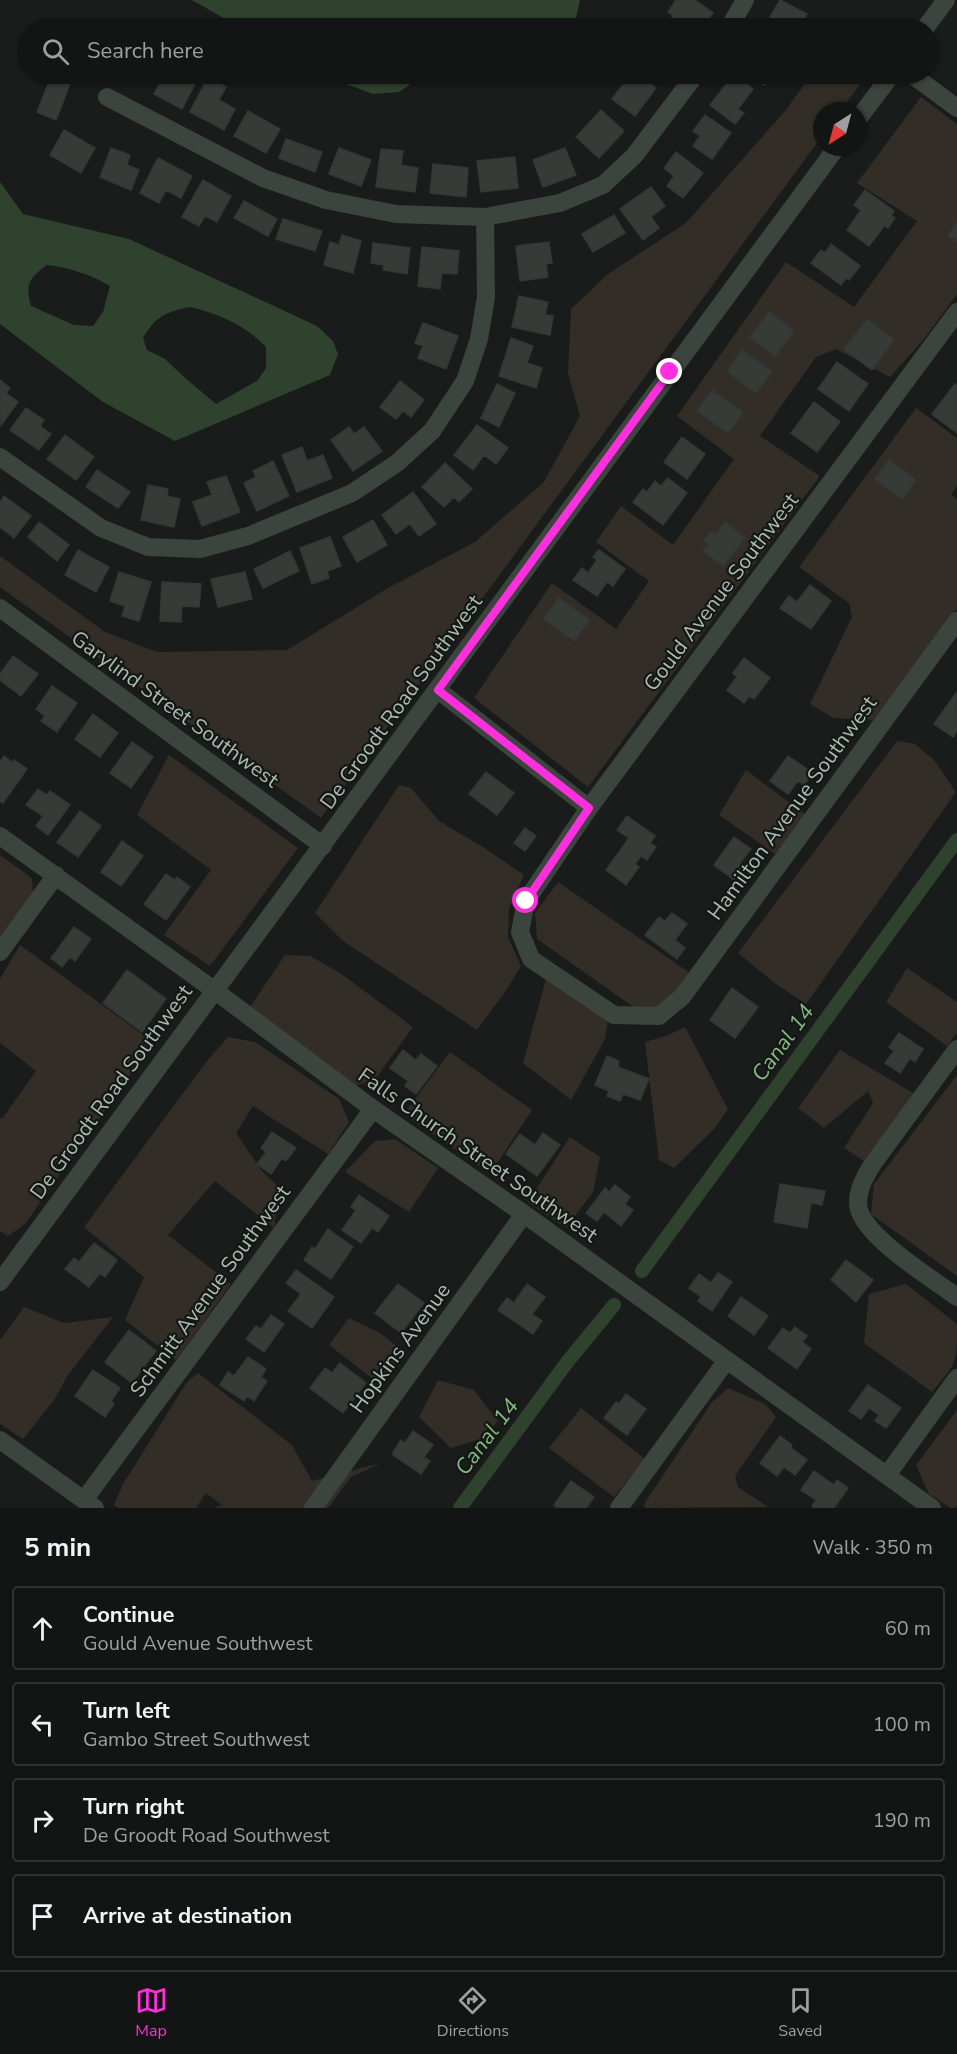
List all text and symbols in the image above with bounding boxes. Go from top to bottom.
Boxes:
search box [18,18,939,84]
icon: search [39,35,72,68]
text: Search here [87,36,204,66]
north arrow [813,102,867,156]
route end [656,358,682,384]
street label: Gould Avenue Southwest [637,487,805,697]
street label: De Groodt Road Southwest [314,589,489,815]
street label: Garylind Street Southwest [66,624,285,794]
street label: Hamilton Avenue Southwest [701,690,883,926]
route start [512,887,538,913]
street label: De Groodt Road Southwest [24,979,199,1205]
water label: Canal 14 [745,998,821,1088]
street label: Falls Church Street Southwest [353,1061,604,1249]
street label: Schmitt Avenue Southwest [124,1179,297,1403]
street label: Hopkins Avenue [343,1277,457,1419]
water label: Canal 14 [448,1393,526,1481]
text: 5 min [24,1530,91,1565]
text: Walk · 350 m [813,1534,933,1561]
text: Continue [83,1600,174,1630]
icon: ahead [26,1612,59,1645]
text: 60 m [885,1615,931,1642]
text: Gould Avenue Southwest [83,1630,312,1657]
text: Turn left [83,1696,170,1726]
icon: left [26,1708,59,1741]
text: 100 m [873,1711,931,1738]
text: Gambo Street Southwest [83,1726,310,1753]
text: Turn right [83,1792,184,1822]
icon: right [26,1804,59,1837]
text: 190 m [873,1807,931,1834]
text: De Groodt Road Southwest [83,1822,330,1849]
icon: arrive [26,1900,59,1933]
text: Arrive at destination [83,1901,292,1931]
tab: Map [135,1984,168,2042]
tab: Directions [437,1984,509,2042]
tab: Saved [778,1984,822,2042]

